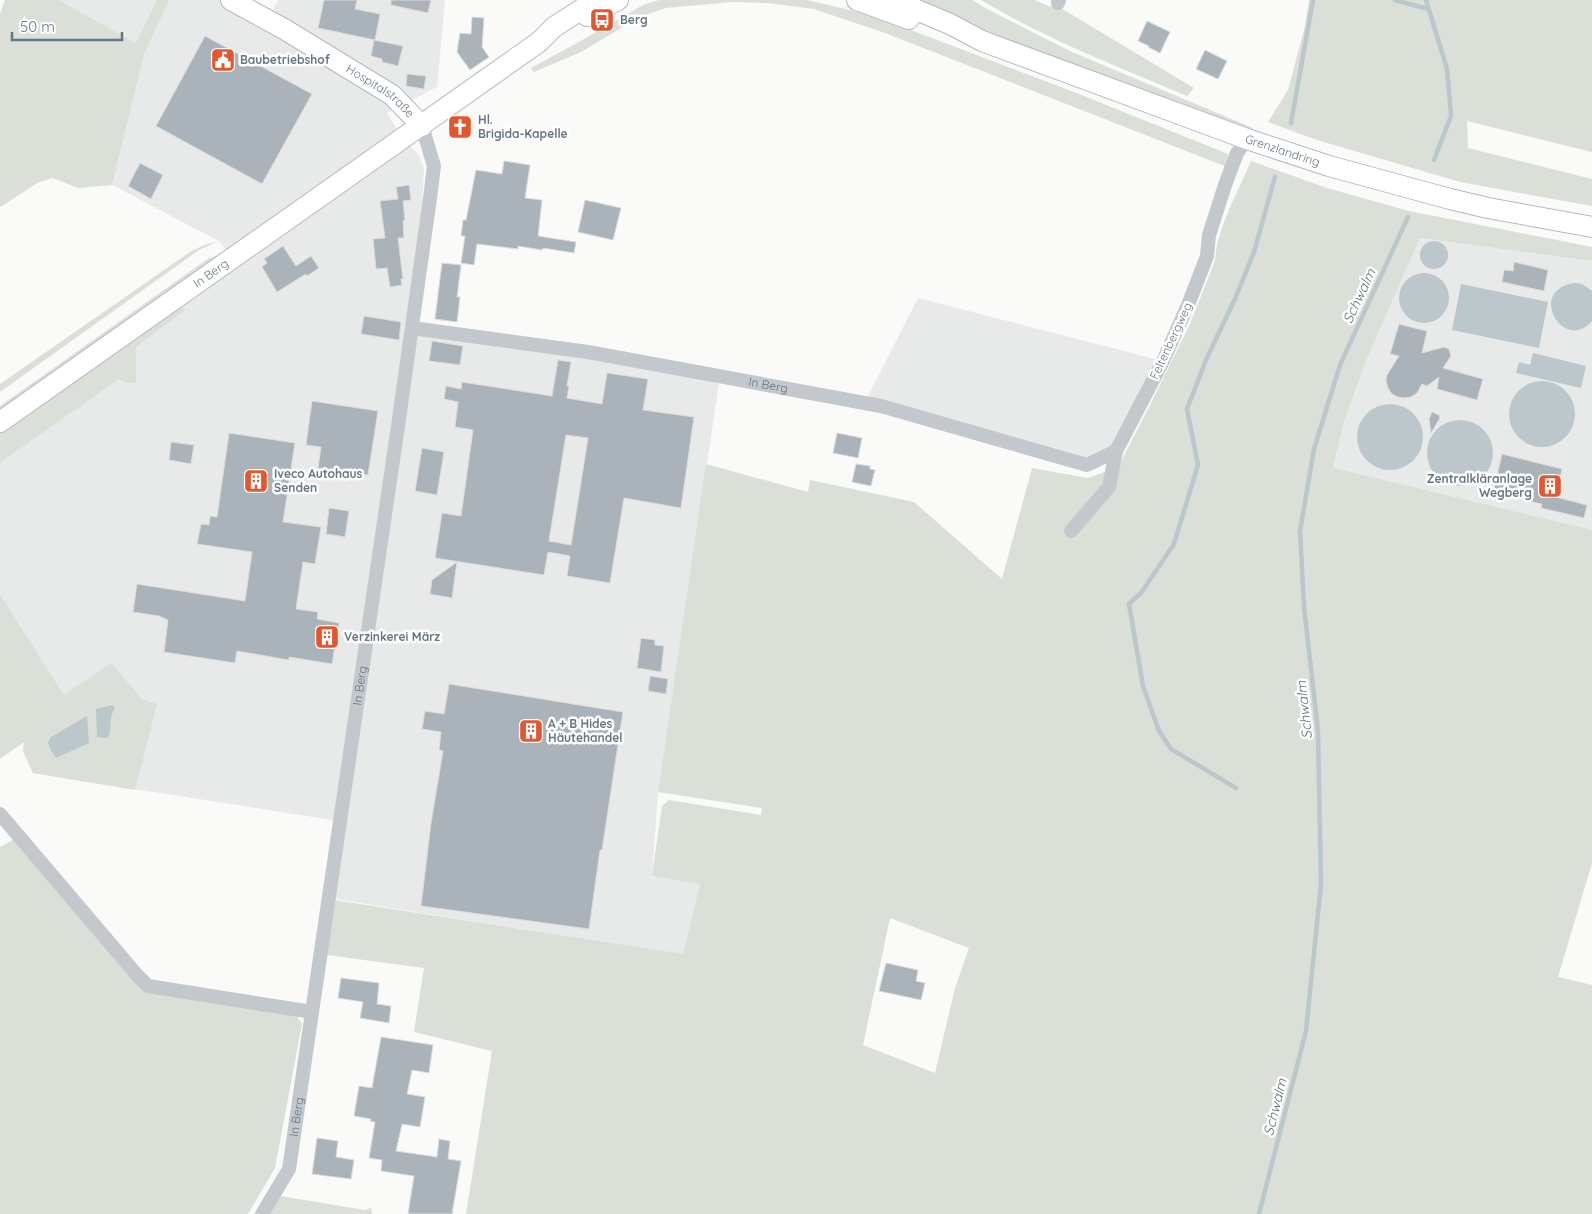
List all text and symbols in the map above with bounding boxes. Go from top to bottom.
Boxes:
bus stop icon: Berg [589,7,615,33]
scale bar [12,10,122,42]
place label: Berg [620,12,648,27]
text: 50 m [20,17,55,36]
public building icon: Baubetriebshof [210,47,236,73]
place label: Baubetriebshof [240,52,331,67]
street label: Hospitalstraße [344,61,418,121]
place label: Hl. Brigida-Kapelle [478,112,568,141]
church icon: Hl. Brigida-Kapelle [447,114,473,140]
street label: Grenzlandring [1243,131,1322,170]
street label: In Berg [190,255,231,291]
water label: Schwalm [1339,266,1380,326]
street label: Feltenbergweg [1146,300,1195,382]
street label: In Berg [748,374,789,396]
place label: Iveco Autohaus Senden [274,466,363,495]
building icon: Iveco Autohaus Senden [243,468,269,494]
place label: Zentralkläranlage Wegberg [1427,471,1532,500]
building icon: Zentralkläranlage Wegberg [1537,473,1563,499]
building icon: Verzinkerei März [314,624,340,650]
place label: Verzinkerei März [344,629,440,644]
street label: In Berg [349,665,370,706]
water label: Schwalm [1292,680,1316,740]
place label: A + B Hides Häutehandel [548,716,623,745]
building icon: A + B Hides Häutehandel [518,718,544,744]
water label: Schwalm [1259,1076,1291,1137]
street label: In Berg [286,1096,306,1138]

